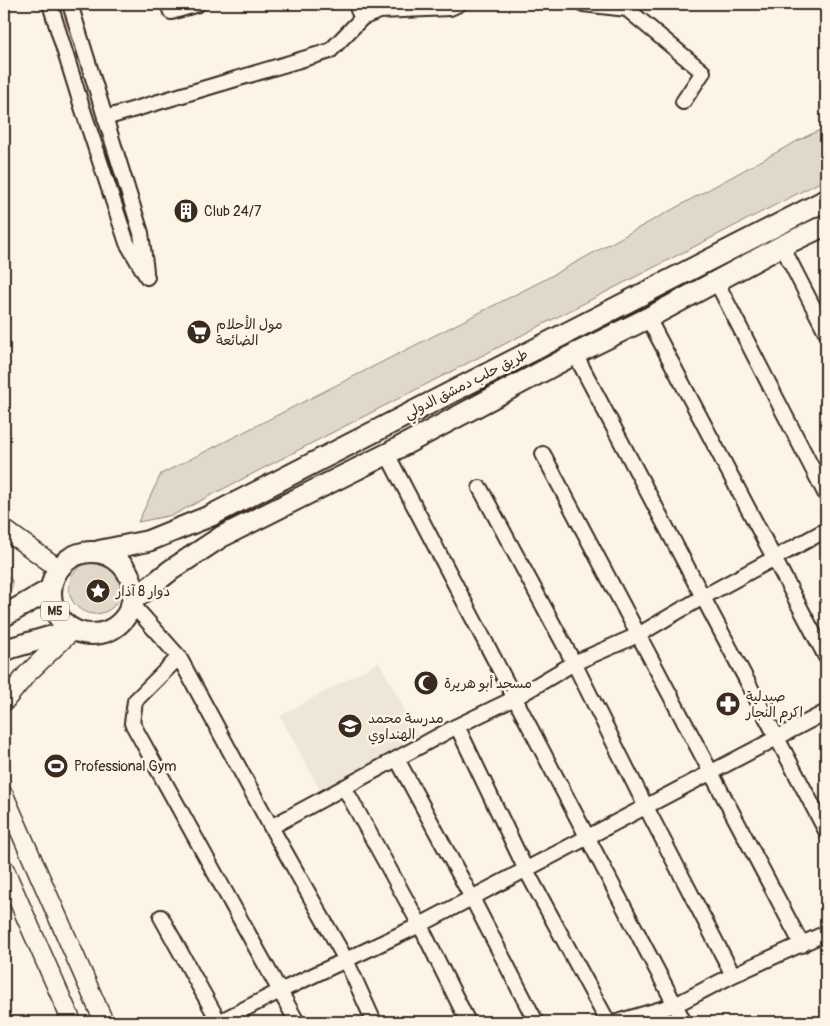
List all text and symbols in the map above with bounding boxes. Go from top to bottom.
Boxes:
building icon: Club 24/7 [173,198,199,224]
place label: Club 24/7 [204,203,262,220]
place label: مول الأحلام الضائعة [216,315,283,349]
supermarket icon: مول الأحلام الضائعة [186,319,212,345]
street label: طريق حلب دمشق الدولي [401,345,532,426]
place icon: دوار 8 آذار [85,578,111,604]
place label: دوار 8 آذار [115,583,170,600]
road number: M5 [41,602,69,620]
mosque icon: مسجد أبو هريرة [413,670,439,696]
place label: مسجد أبو هريرة [444,675,532,692]
place label: صيدلية اكرم النجار [745,688,803,723]
pharmacy icon: صيدلية اكرم النجار [715,691,741,717]
place label: مدرسة محمد الهنداوي [368,710,444,745]
school or university icon: مدرسة محمد الهنداوي [337,713,363,739]
sports icon: Professional Gym [43,753,69,779]
place label: Professional Gym [74,758,176,775]

